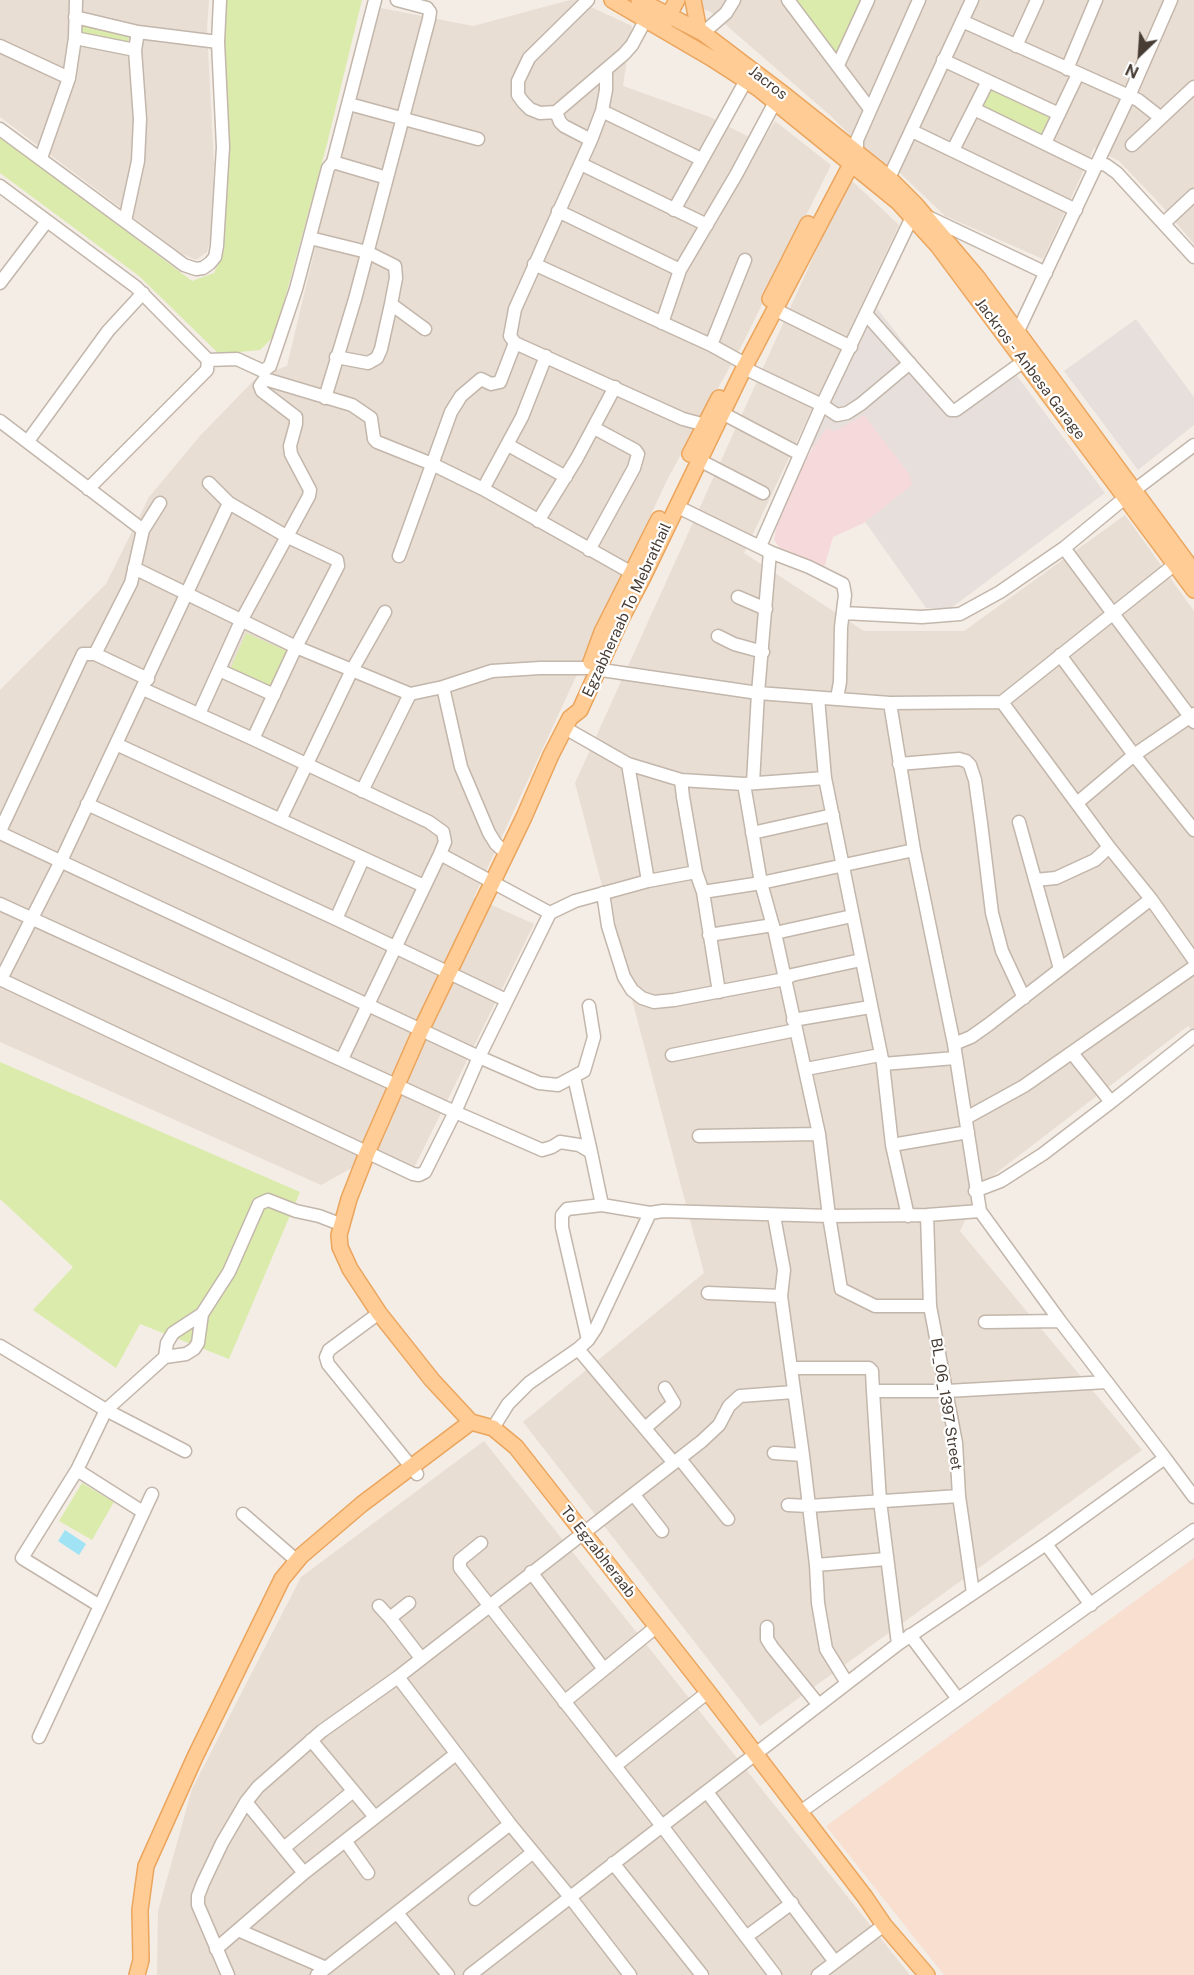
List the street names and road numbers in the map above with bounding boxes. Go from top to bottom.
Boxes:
street label: Jacros [745,62,791,104]
street label: Jackros - Anbesa Garage [971,295,1089,443]
street label: Egzabheraab To Mebrathail [579,520,675,700]
street label: BL_06_1397 Street [927,1336,965,1472]
street label: To Egzabheraab [557,1503,639,1601]

